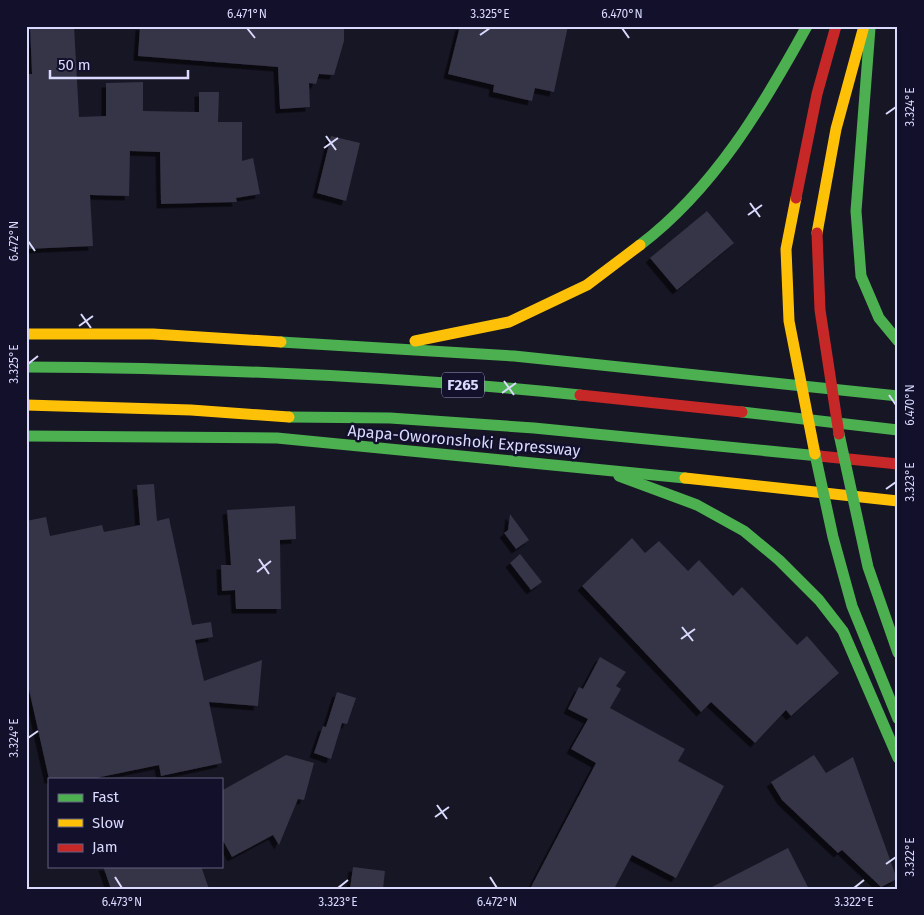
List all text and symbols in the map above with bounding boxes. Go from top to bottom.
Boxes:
text: 6.471°N [227,7,267,21]
text: 3.325°E [470,7,510,21]
text: 6.470°N [601,7,643,21]
scale bar [50,48,188,80]
text: 50 m [58,56,91,74]
text: 3.324°E [903,87,917,127]
text: 6.472°N [7,221,21,261]
text: 3.325°E [7,344,21,384]
road number: F265 [442,372,484,398]
text: 6.470°N [903,384,917,426]
street label: Apapa-Oworonshoki Expressway [347,421,581,460]
text: 3.323°E [903,462,917,502]
text: 3.324°E [7,718,21,758]
legend [48,778,222,868]
text: Fast [92,788,119,806]
text: Slow [92,814,124,832]
text: 3.322°E [903,837,917,877]
text: Jam [92,838,118,856]
text: 6.473°N [102,895,142,909]
text: 3.323°E [318,895,358,909]
text: 6.472°N [477,895,517,909]
text: 3.322°E [834,895,874,909]

